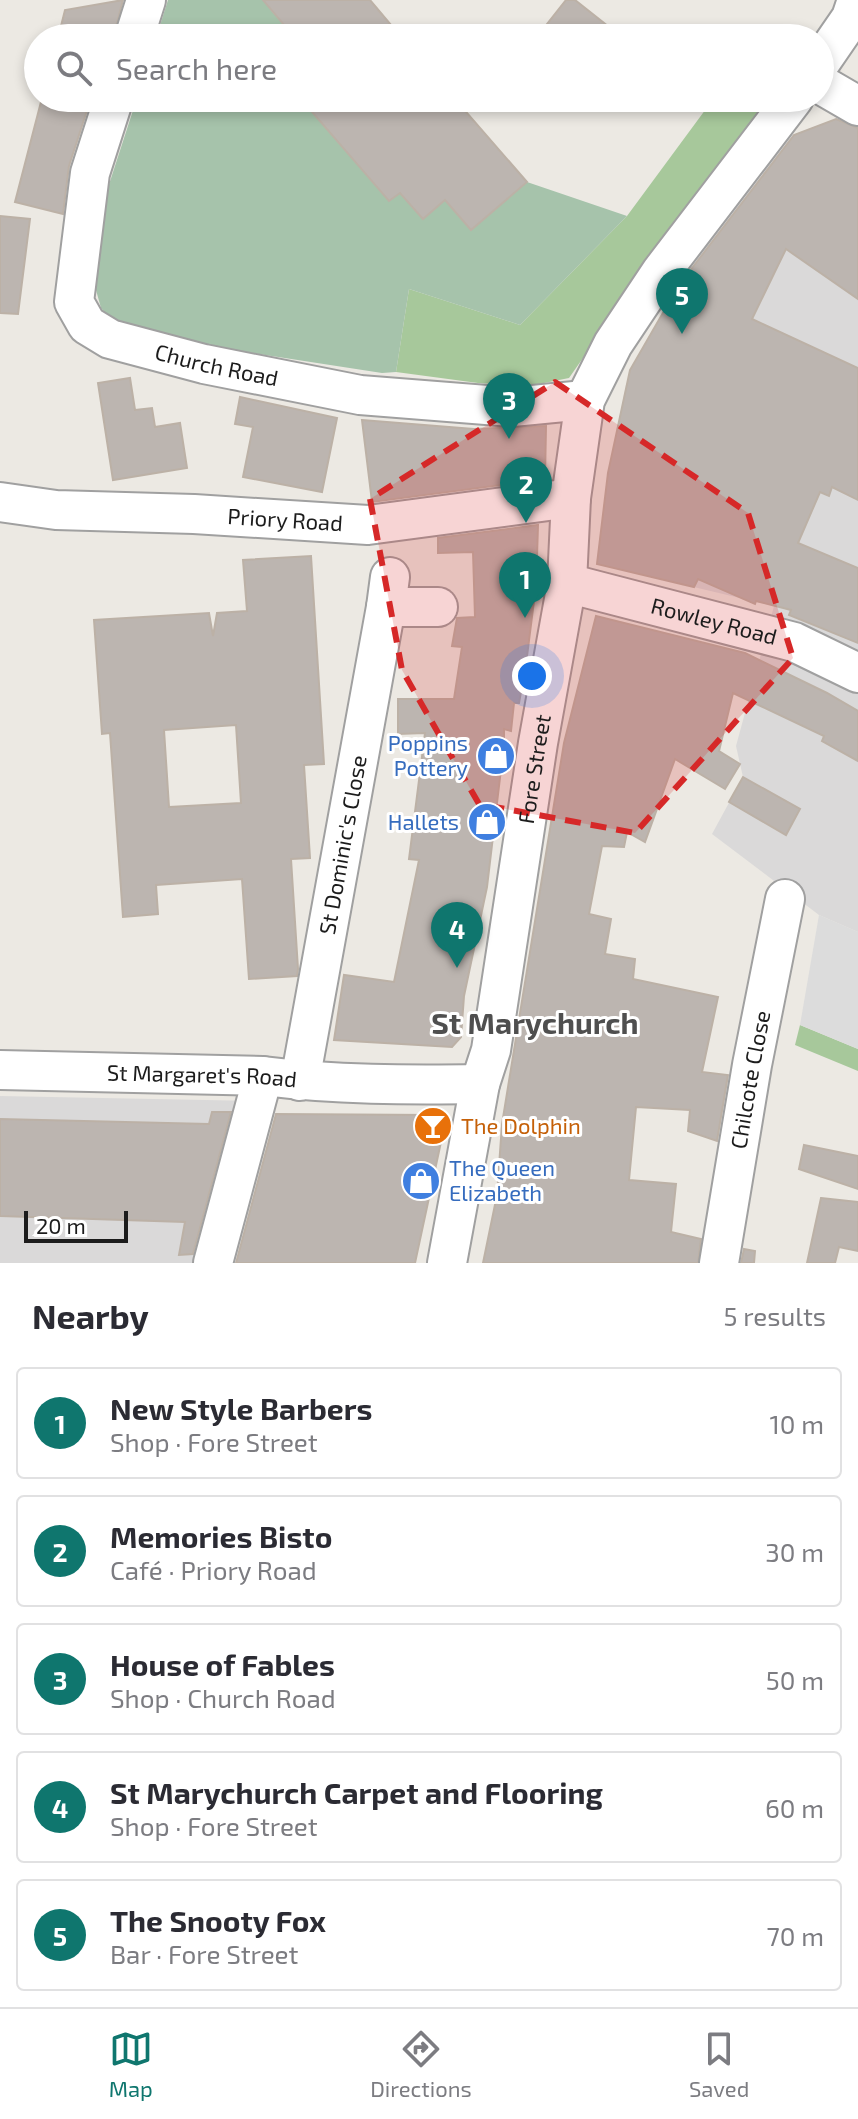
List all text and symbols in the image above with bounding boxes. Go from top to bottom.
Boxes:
search box [24,24,834,112]
icon: search [52,46,96,90]
text: Search here [116,50,277,86]
pin: 5 [656,268,708,334]
street label: Church Road [152,338,281,390]
pin: 3 [483,373,535,439]
pin: 2 [500,457,552,523]
street label: Priory Road [227,502,344,535]
pin: 1 [499,552,551,618]
street label: Rowley Road [649,591,780,649]
your location [512,656,552,696]
street label: Fore Street [512,712,555,825]
place label: Poppins Pottery [388,729,468,780]
shop icon: Poppins Pottery [475,735,517,777]
street label: St Dominic's Close [313,753,371,936]
shop icon: Hallets [466,801,508,843]
place label: Hallets [388,808,459,834]
pin: 4 [431,902,483,968]
district label: St Marychurch [431,1004,639,1041]
street label: Chilcote Close [724,1008,775,1151]
street label: St Margaret's Road [107,1058,298,1092]
bar icon: The Dolphin [412,1105,454,1147]
place label: The Dolphin [461,1112,581,1138]
place label: The Queen Elizabeth [449,1154,555,1205]
shop icon: The Queen Elizabeth [400,1160,442,1202]
scale bar [24,1207,128,1243]
text: 20 m [36,1212,86,1238]
text: Nearby [32,1295,149,1336]
text: 5 results [724,1300,826,1331]
text: New Style Barbers [110,1390,373,1426]
text: 1 [54,1408,66,1439]
text: 10 m [769,1408,824,1439]
text: Shop · Fore Street [110,1426,318,1457]
text: Memories Bisto [110,1518,332,1554]
text: 2 [52,1536,68,1567]
text: 30 m [765,1536,824,1567]
text: Café · Priory Road [110,1554,317,1585]
text: House of Fables [110,1646,335,1682]
text: 3 [53,1664,67,1695]
text: 50 m [766,1664,824,1695]
text: Shop · Church Road [110,1682,336,1713]
text: St Marychurch Carpet and Flooring [110,1774,603,1810]
text: 4 [52,1792,68,1823]
text: 60 m [765,1792,824,1823]
text: Shop · Fore Street [110,1810,318,1841]
text: The Snooty Fox [110,1902,326,1938]
text: 5 [53,1920,67,1951]
text: 70 m [766,1920,824,1951]
text: Bar · Fore Street [110,1938,298,1969]
tab: Map [109,2027,153,2101]
tab: Directions [370,2027,472,2101]
tab: Saved [689,2027,749,2101]

